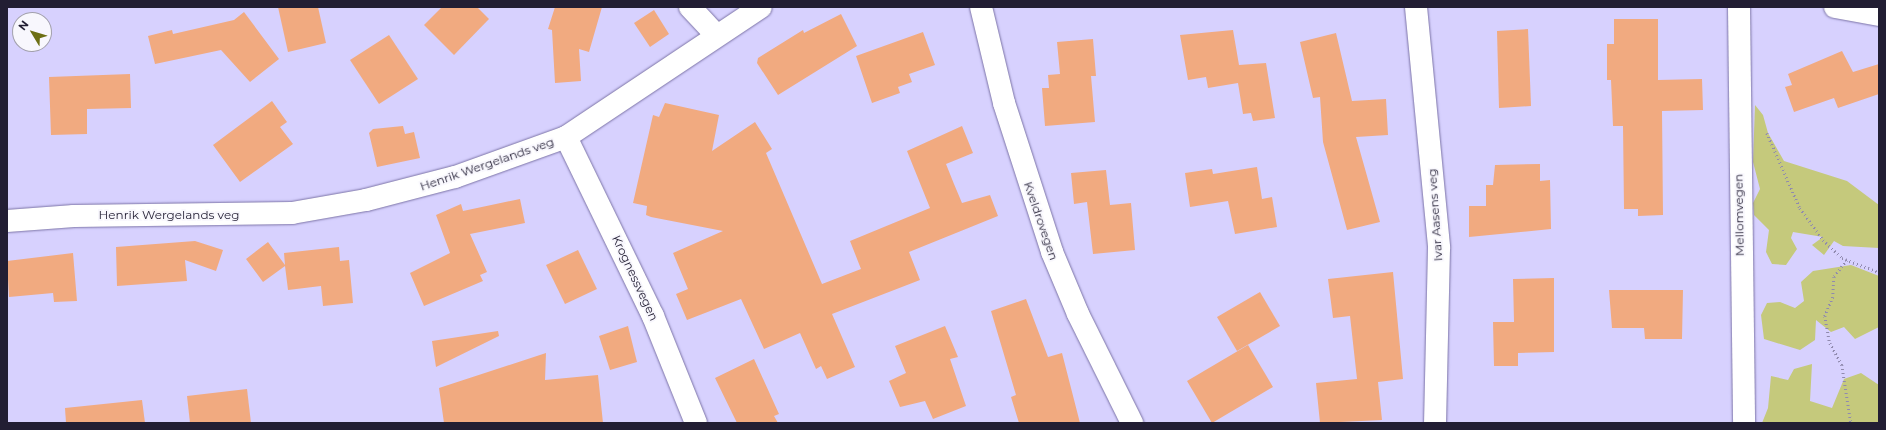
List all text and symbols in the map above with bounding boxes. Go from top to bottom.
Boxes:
north arrow [12,12,52,52]
text: N [15,17,32,33]
street label: Henrik Wergelands veg [418,134,556,194]
street label: Ivar Aasens veg [1425,168,1445,262]
street label: Mellomvegen [1731,174,1747,256]
street label: Kveldrovegen [1021,180,1061,262]
street label: Henrik Wergelands veg [99,208,239,222]
street label: Krognessvegen [609,233,661,323]

